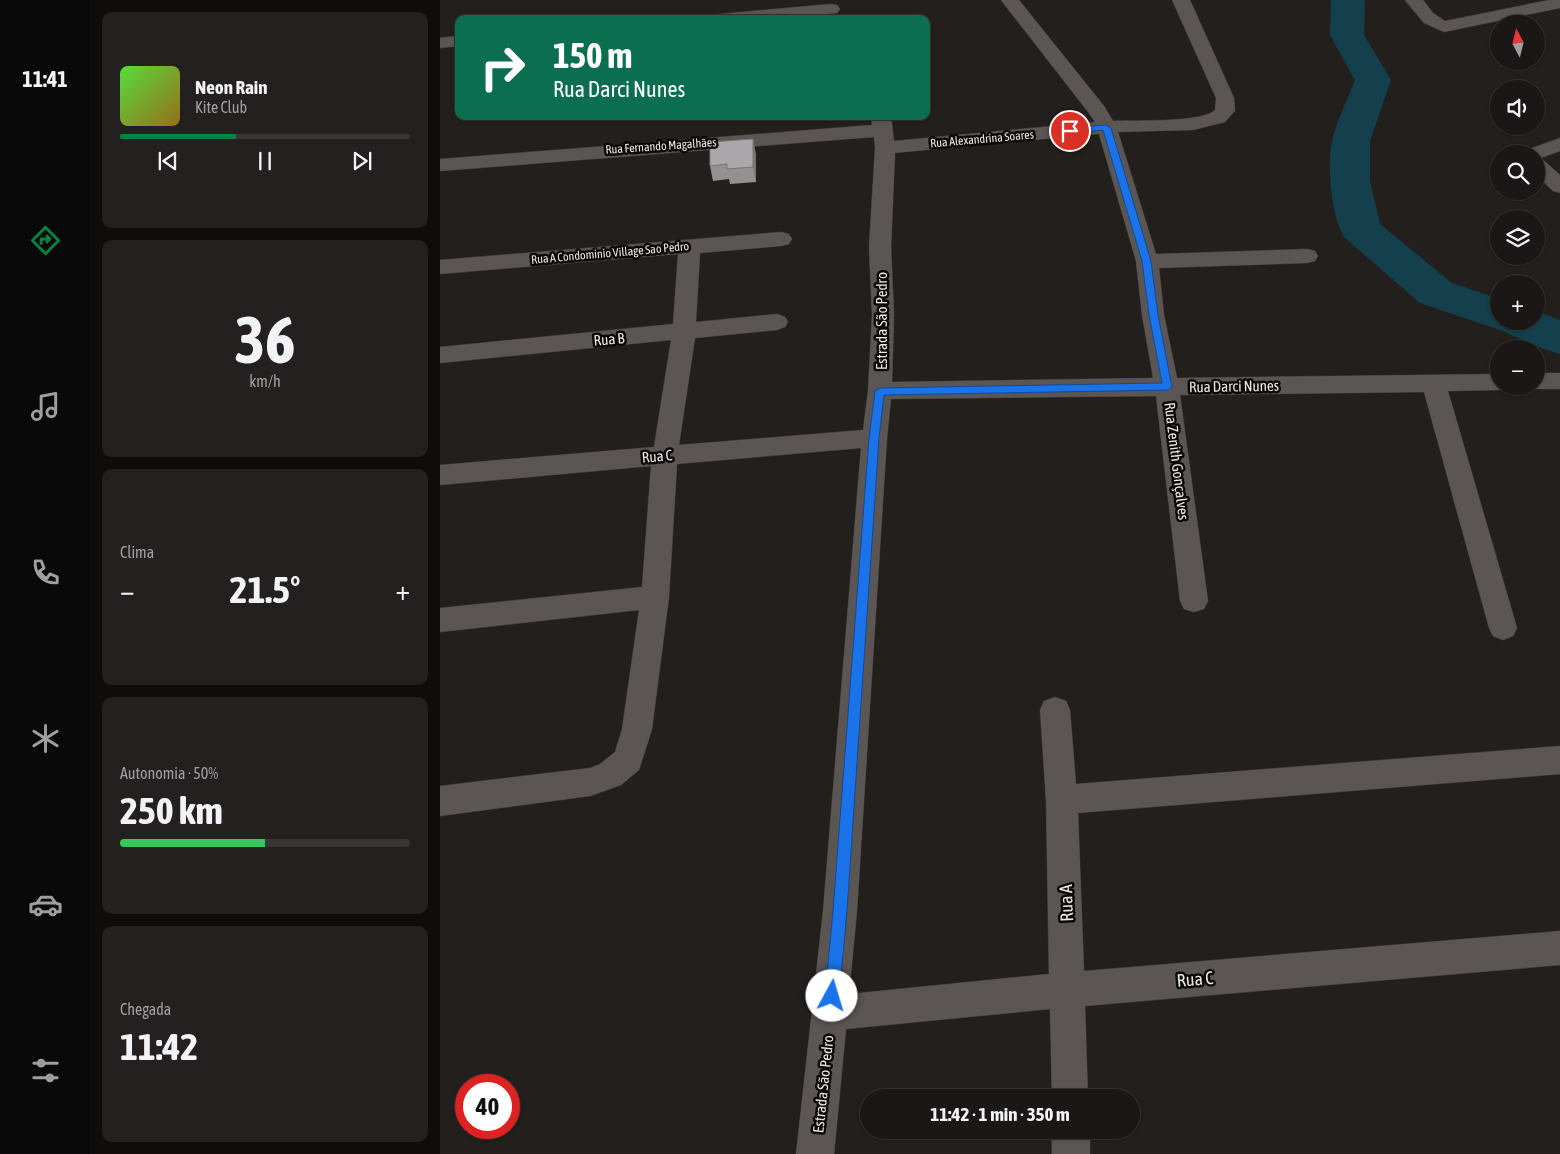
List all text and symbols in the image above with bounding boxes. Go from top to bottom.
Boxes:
north arrow [1490,15,1545,70]
map controls [1490,15,1545,395]
icon: right [470,35,535,100]
text: 150 m [553,35,632,75]
text: 11:41 [22,66,68,92]
text: Neon Rain [195,76,267,98]
text: Rua Darci Nunes [553,76,685,102]
button: sound [1490,80,1545,135]
text: Kite Club [195,98,247,116]
pin [1049,110,1091,152]
icon: arrive [1056,117,1084,145]
street label: Rua Alexandrina Soares [930,127,1034,151]
street label: Rua Fernando Magalhães [605,135,717,157]
button: search [1490,145,1545,200]
icon: previous [154,147,182,175]
icon: pause [251,147,279,175]
icon: next [348,147,376,175]
button: layers [1490,210,1545,265]
icon: directions [28,223,63,258]
street label: Rua A Condominio Village Sao Pedro [530,239,690,267]
street label: Estrada São Pedro [873,272,890,370]
button: + [1490,275,1545,330]
text: 36 [234,302,296,377]
street label: Rua B [593,329,625,349]
button: − [1490,340,1545,395]
text: km/h [249,372,281,390]
street label: Rua Darci Nunes [1189,377,1279,395]
icon: music [28,389,63,424]
street label: Rua Zenith Gonçalves [1161,401,1193,521]
street label: Rua C [641,446,673,466]
text: Clima [120,543,154,561]
icon: phone [28,555,63,590]
text: 21.5° [230,568,300,611]
text: − [120,574,135,606]
text: + [395,574,410,606]
icon: climate [28,721,63,756]
text: Autonomia · 50% [120,764,218,782]
text: 250 km [120,789,223,832]
street label: Rua A [1055,884,1077,922]
icon: car [28,887,63,922]
street label: Rua C [1176,967,1214,991]
position arrow [805,969,857,1021]
text: Chegada [120,1000,171,1018]
text: 11:42 [120,1025,198,1068]
street label: Estrada São Pedro [809,1034,837,1134]
icon: filters [28,1053,63,1088]
speed limit sign: 40 [455,1074,520,1139]
text: 11:42 · 1 min · 350 m [930,1103,1070,1125]

